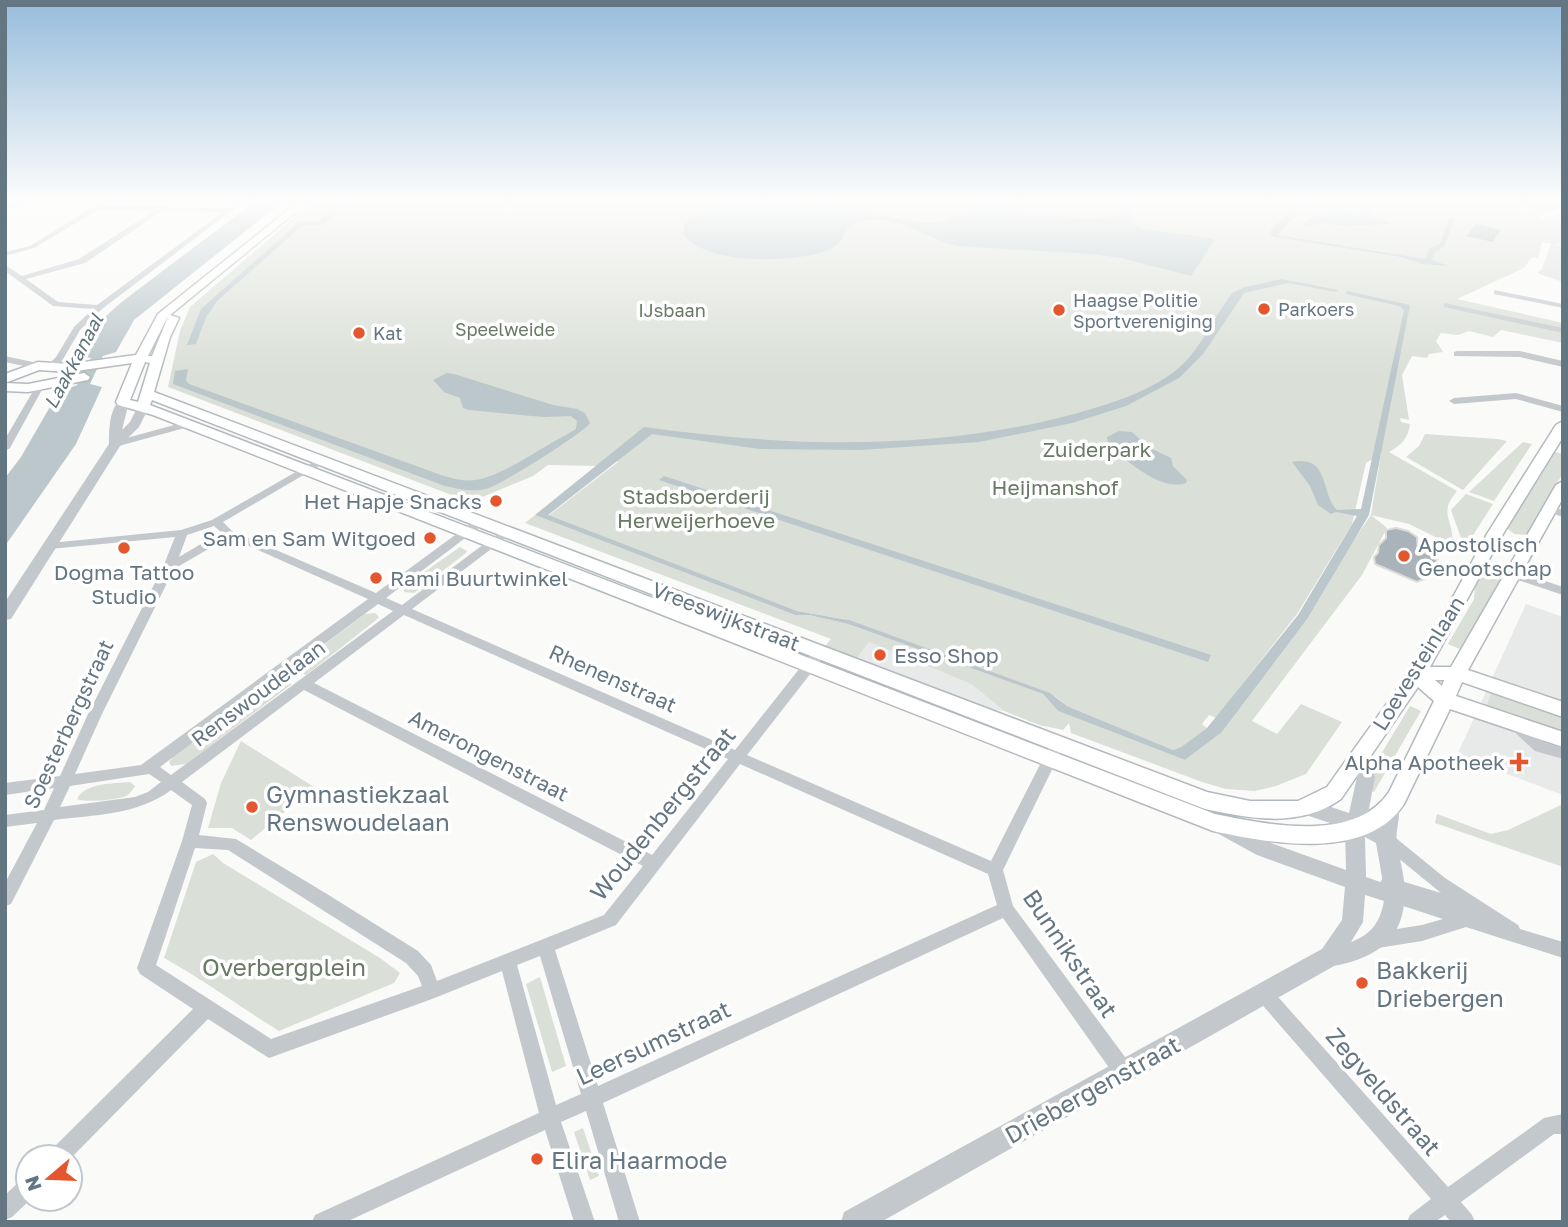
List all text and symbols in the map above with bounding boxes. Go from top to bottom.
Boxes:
place label: Haagse Politie Sportvereniging [1073,289,1213,332]
place label: Parkoers [1278,298,1354,320]
park label: IJsbaan [638,299,706,321]
marker: Parkoers [1256,301,1272,317]
marker: Haagse Politie Sportvereniging [1051,302,1067,318]
water label: Laakkanaal [38,309,108,412]
park label: Speelweide [455,318,555,340]
place label: Kat [373,322,402,344]
marker: Kat [351,325,367,341]
park label: Zuiderpark [1043,436,1151,462]
park label: Heijmanshof [992,474,1119,500]
park label: Stadsboerderij Herweijerhoeve [617,483,775,533]
place label: Het Hapje Snacks [304,488,482,514]
marker: Het Hapje Snacks [488,493,504,509]
place label: Sam en Sam Witgoed [203,525,416,551]
marker: Sam en Sam Witgoed [422,530,438,546]
place label: Apostolisch Genootschap [1418,531,1552,581]
marker: Dogma Tattoo Studio [116,540,132,556]
marker: Apostolisch Genootschap [1396,548,1412,564]
place label: Dogma Tattoo Studio [54,559,194,609]
place label: Rami Buurtwinkel [390,565,568,591]
marker: Rami Buurtwinkel [368,570,384,586]
street label: Vreeswijkstraat [648,576,804,656]
street label: Loevesteinlaan [1366,591,1470,735]
street label: Renswoudelaan [186,634,330,752]
street label: Soesterbergstraat [17,635,119,813]
street label: Rhenenstraat [545,638,681,718]
place label: Esso Shop [894,642,999,668]
marker: Esso Shop [872,647,888,663]
street label: Amerongenstraat [405,704,573,806]
street label: Woudenbergstraat [583,720,741,906]
place label: Alpha Apotheek [1345,749,1505,775]
marker: Alpha Apotheek [1511,754,1527,770]
place label: Gymnastiekzaal Renswoudelaan [266,779,450,836]
marker: Gymnastiekzaal Renswoudelaan [244,799,260,815]
street label: Bunnikstraat [1018,884,1124,1022]
park label: Overbergplein [202,952,366,981]
place label: Bakkerij Driebergen [1376,955,1504,1012]
marker: Bakkerij Driebergen [1354,975,1370,991]
street label: Leersumstraat [571,994,735,1090]
street label: Zegveldstraat [1321,1021,1447,1161]
street label: Driebergenstraat [999,1029,1185,1149]
north arrow [14,1143,84,1213]
place label: Elira Haarmode [551,1145,727,1174]
marker: Elira Haarmode [529,1151,545,1167]
text: N [19,1173,46,1194]

